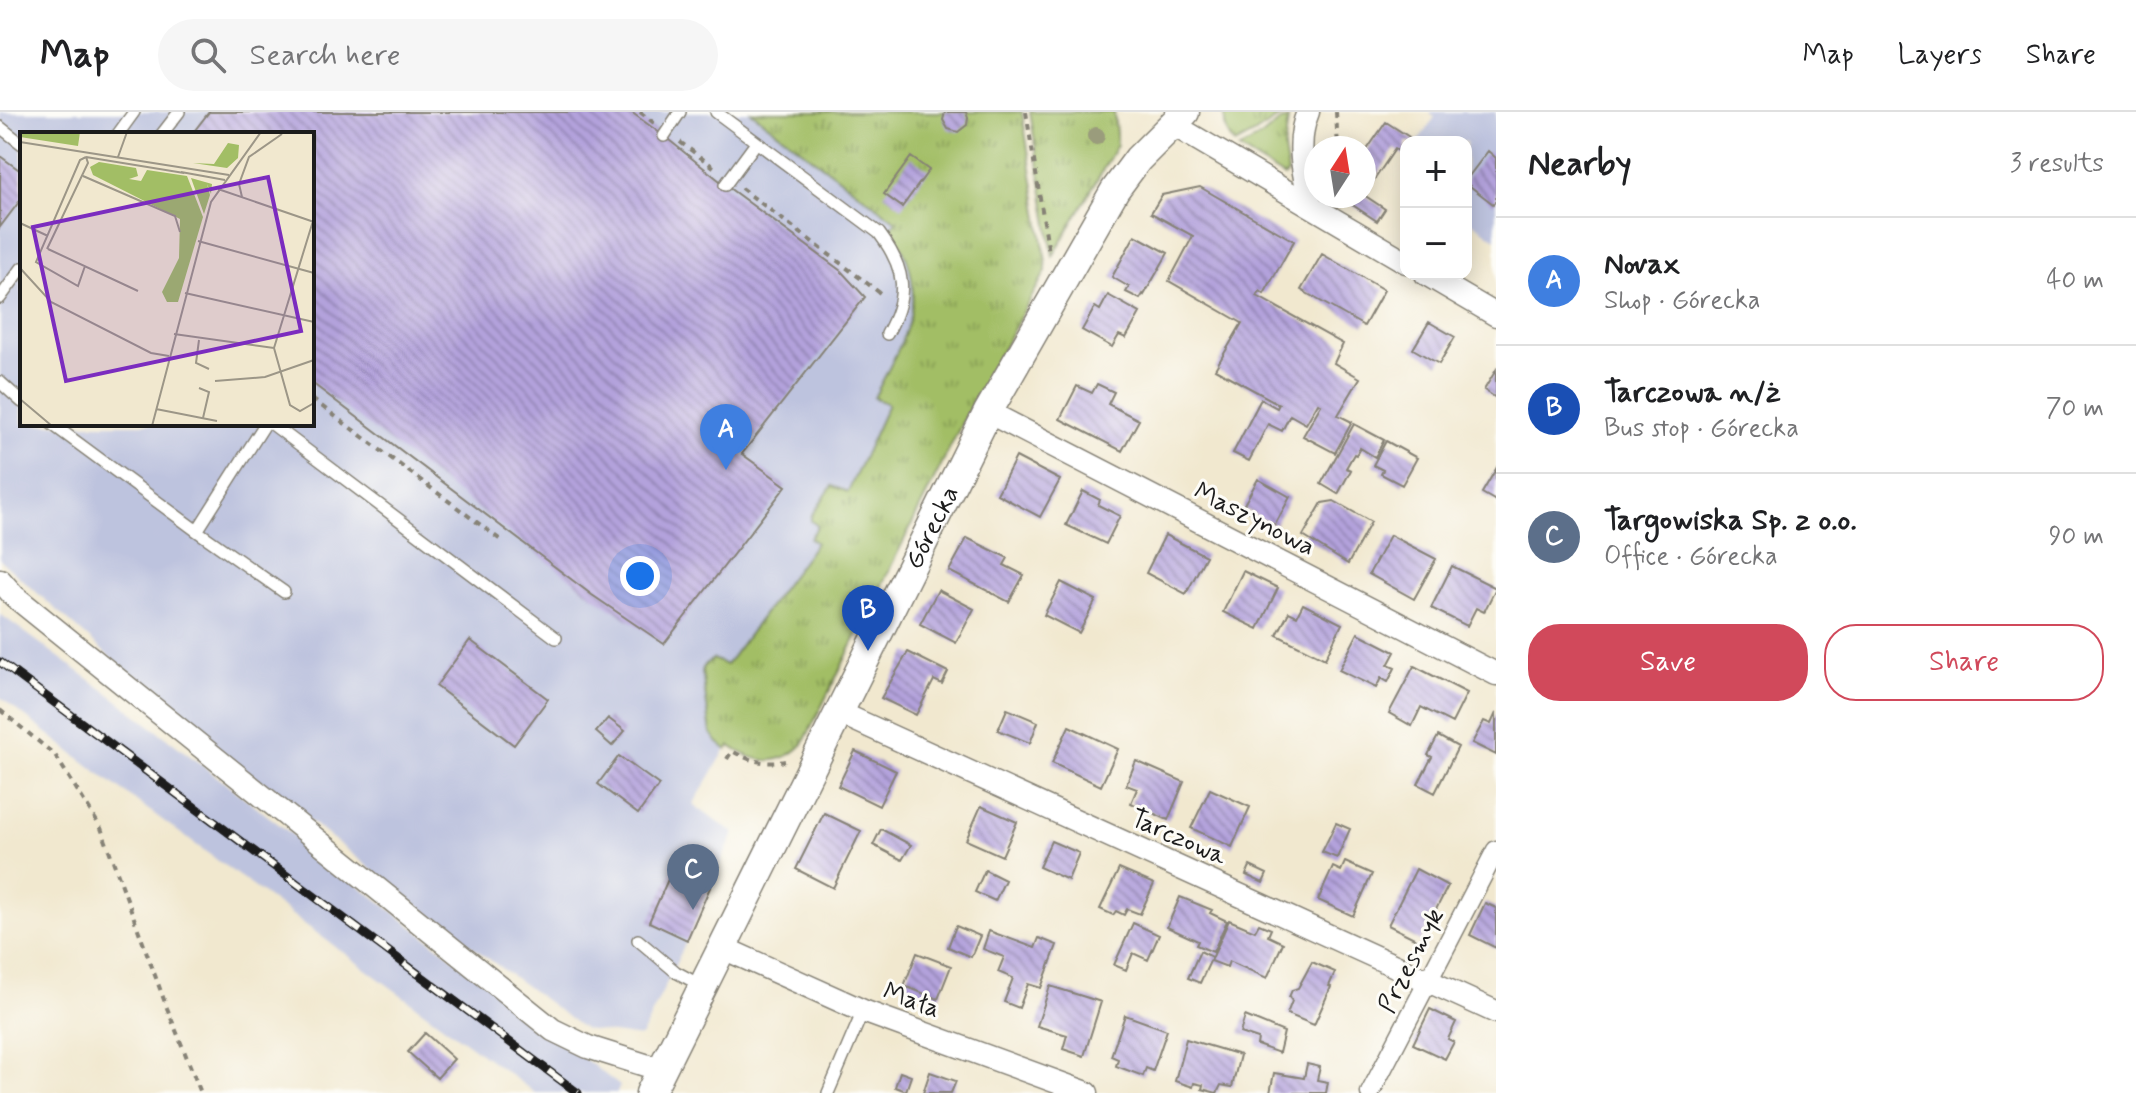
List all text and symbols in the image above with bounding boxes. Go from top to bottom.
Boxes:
search box [158,19,718,91]
text: Map [40,31,110,80]
icon: search [186,33,230,77]
text: Search here [250,36,401,75]
text: Map [1803,37,1854,74]
text: Layers [1898,37,1982,74]
text: Share [2026,37,2096,74]
inset map [20,132,314,426]
north arrow [1304,136,1376,208]
map controls [1400,136,1472,280]
button: + [1400,136,1472,208]
text: Nearby [1528,142,1632,187]
text: 3 results [2010,147,2104,181]
button: − [1400,208,1472,280]
text: Novax [1604,245,1680,284]
text: A [1545,264,1563,298]
text: 40 m [2046,264,2104,298]
text: Shop · Górecka [1604,284,1761,318]
text: Tarczowa n/ż [1604,373,1781,412]
text: B [1546,392,1562,426]
text: 70 m [2046,392,2104,426]
pin: A [700,404,752,470]
text: Bus stop · Górecka [1604,412,1799,446]
street label: Maszynowa [1188,475,1320,565]
street label: Górecka [898,480,968,575]
text: Targowiska Sp. z o.o. [1604,501,1857,540]
text: C [1545,520,1563,554]
text: 90 m [2049,520,2104,554]
text: Office · Górecka [1604,540,1778,574]
your location [620,556,660,596]
pin: B [842,585,894,651]
button: Save [1528,624,1808,701]
button: Share [1824,624,2104,701]
street label: Tarczowa [1125,802,1232,874]
pin: C [667,844,719,910]
street label: Przesmyk [1371,903,1453,1019]
street label: Mała [878,975,945,1027]

